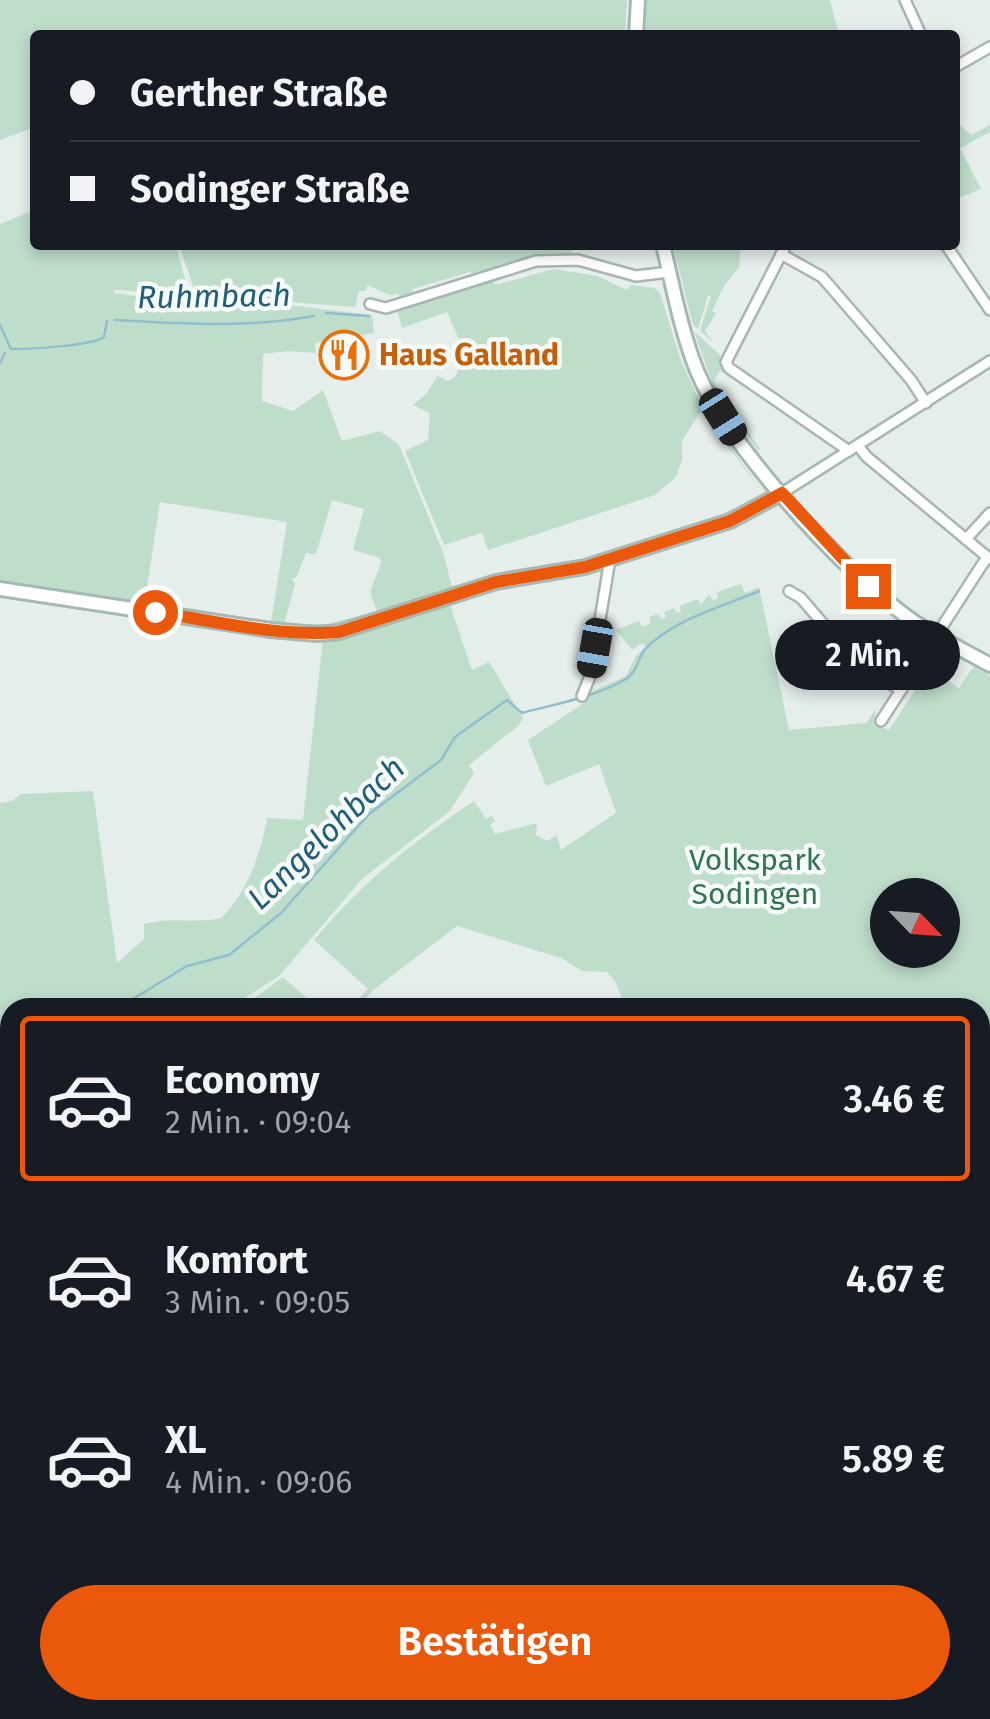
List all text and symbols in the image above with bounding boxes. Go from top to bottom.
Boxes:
text: Gerther Straße [130,70,388,116]
text: Sodinger Straße [130,166,410,212]
water label: Ruhmbach [137,276,291,316]
restaurant icon: Haus Galland [318,329,370,381]
place label: Haus Galland [379,337,559,373]
car [694,384,752,450]
route end [846,564,891,609]
route start [133,590,178,635]
car [575,616,615,680]
callout: 2 Min. [776,621,960,691]
text: 2 Min. [825,636,910,674]
water label: Langelohbach [240,749,412,917]
park label: Volkspark Sodingen [689,842,822,912]
north arrow [870,878,960,968]
map controls [870,878,960,968]
icon: car [45,1054,135,1144]
text: Economy [165,1057,320,1103]
text: 3.46 € [843,1076,945,1122]
text: 2 Min. · 09:04 [165,1103,351,1141]
icon: car [45,1234,135,1324]
text: Komfort [165,1237,308,1283]
text: 4.67 € [846,1256,945,1302]
text: 3 Min. · 09:05 [165,1283,350,1321]
icon: car [45,1414,135,1504]
text: XL [165,1417,207,1463]
text: 5.89 € [842,1436,945,1482]
text: 4 Min. · 09:06 [165,1463,352,1501]
button: Bestätigen [40,1585,950,1700]

